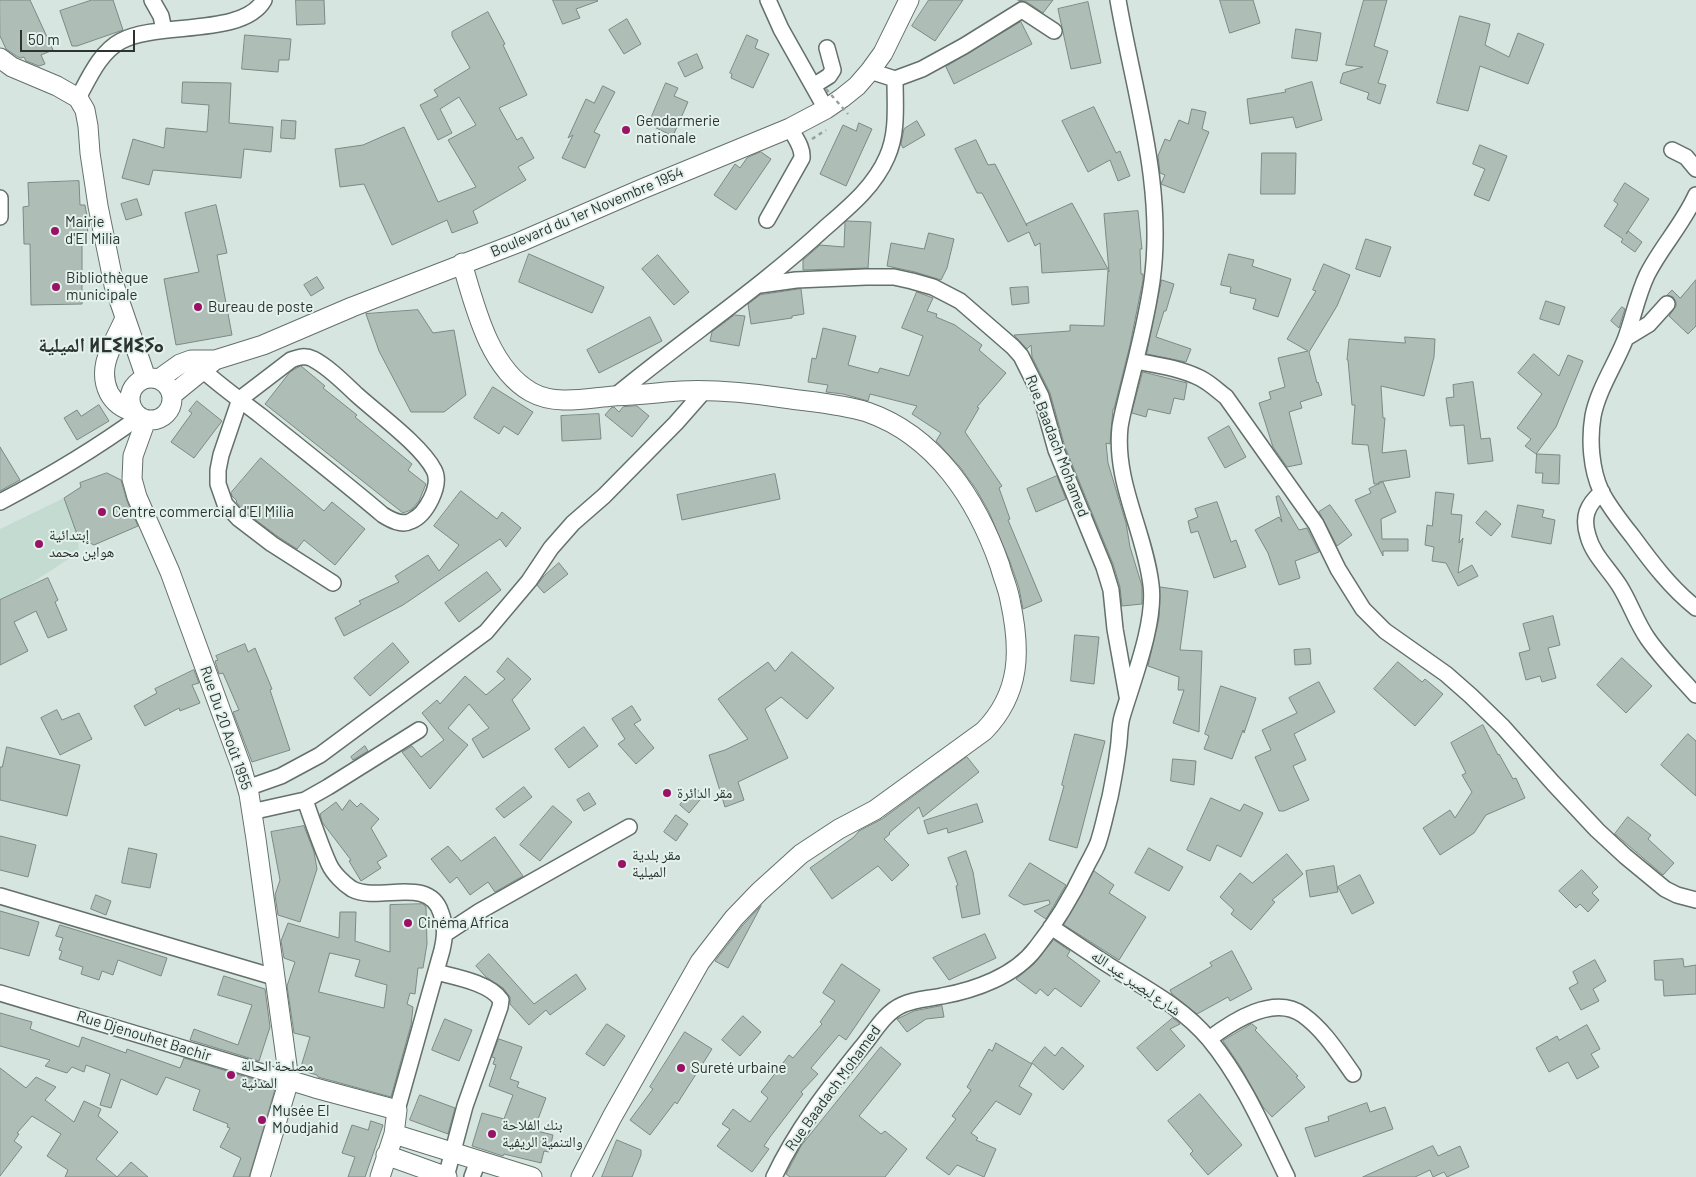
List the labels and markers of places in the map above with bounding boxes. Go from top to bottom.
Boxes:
place label: Gendarmerie nationale [636,112,720,147]
marker: Gendarmerie nationale [620,124,632,136]
place label: Mairie d'El Milia [65,213,120,248]
marker: Mairie d'El Milia [49,225,61,237]
place label: Bibliothèque municipale [66,269,149,304]
marker: Bibliothèque municipale [50,281,62,293]
place label: Bureau de poste [208,298,313,316]
marker: Bureau de poste [192,301,204,313]
place label: Centre commercial d'El Milia [112,503,294,521]
marker: Centre commercial d'El Milia [96,506,108,518]
place label: إبتدائية هواين محمد [49,526,114,561]
marker: إبتدائية هواين محمد [33,538,45,550]
place label: مقر الدائرة [677,784,732,802]
marker: مقر الدائرة [661,787,673,799]
place label: مقر بلدية الميلية [632,846,681,881]
marker: مقر بلدية الميلية [616,858,628,870]
place label: Cinéma Africa [418,914,509,932]
marker: Cinéma Africa [402,917,414,929]
place label: مصلحة الحالة المدنية [241,1057,313,1092]
place label: Sureté urbaine [691,1059,786,1077]
marker: Sureté urbaine [675,1062,687,1074]
marker: مصلحة الحالة المدنية [225,1069,237,1081]
place label: Musée El Moudjahid [272,1102,339,1137]
marker: Musée El Moudjahid [256,1114,268,1126]
place label: بنك الفلاحة والتنمية الريفية [502,1116,583,1151]
marker: بنك الفلاحة والتنمية الريفية [486,1128,498,1140]

